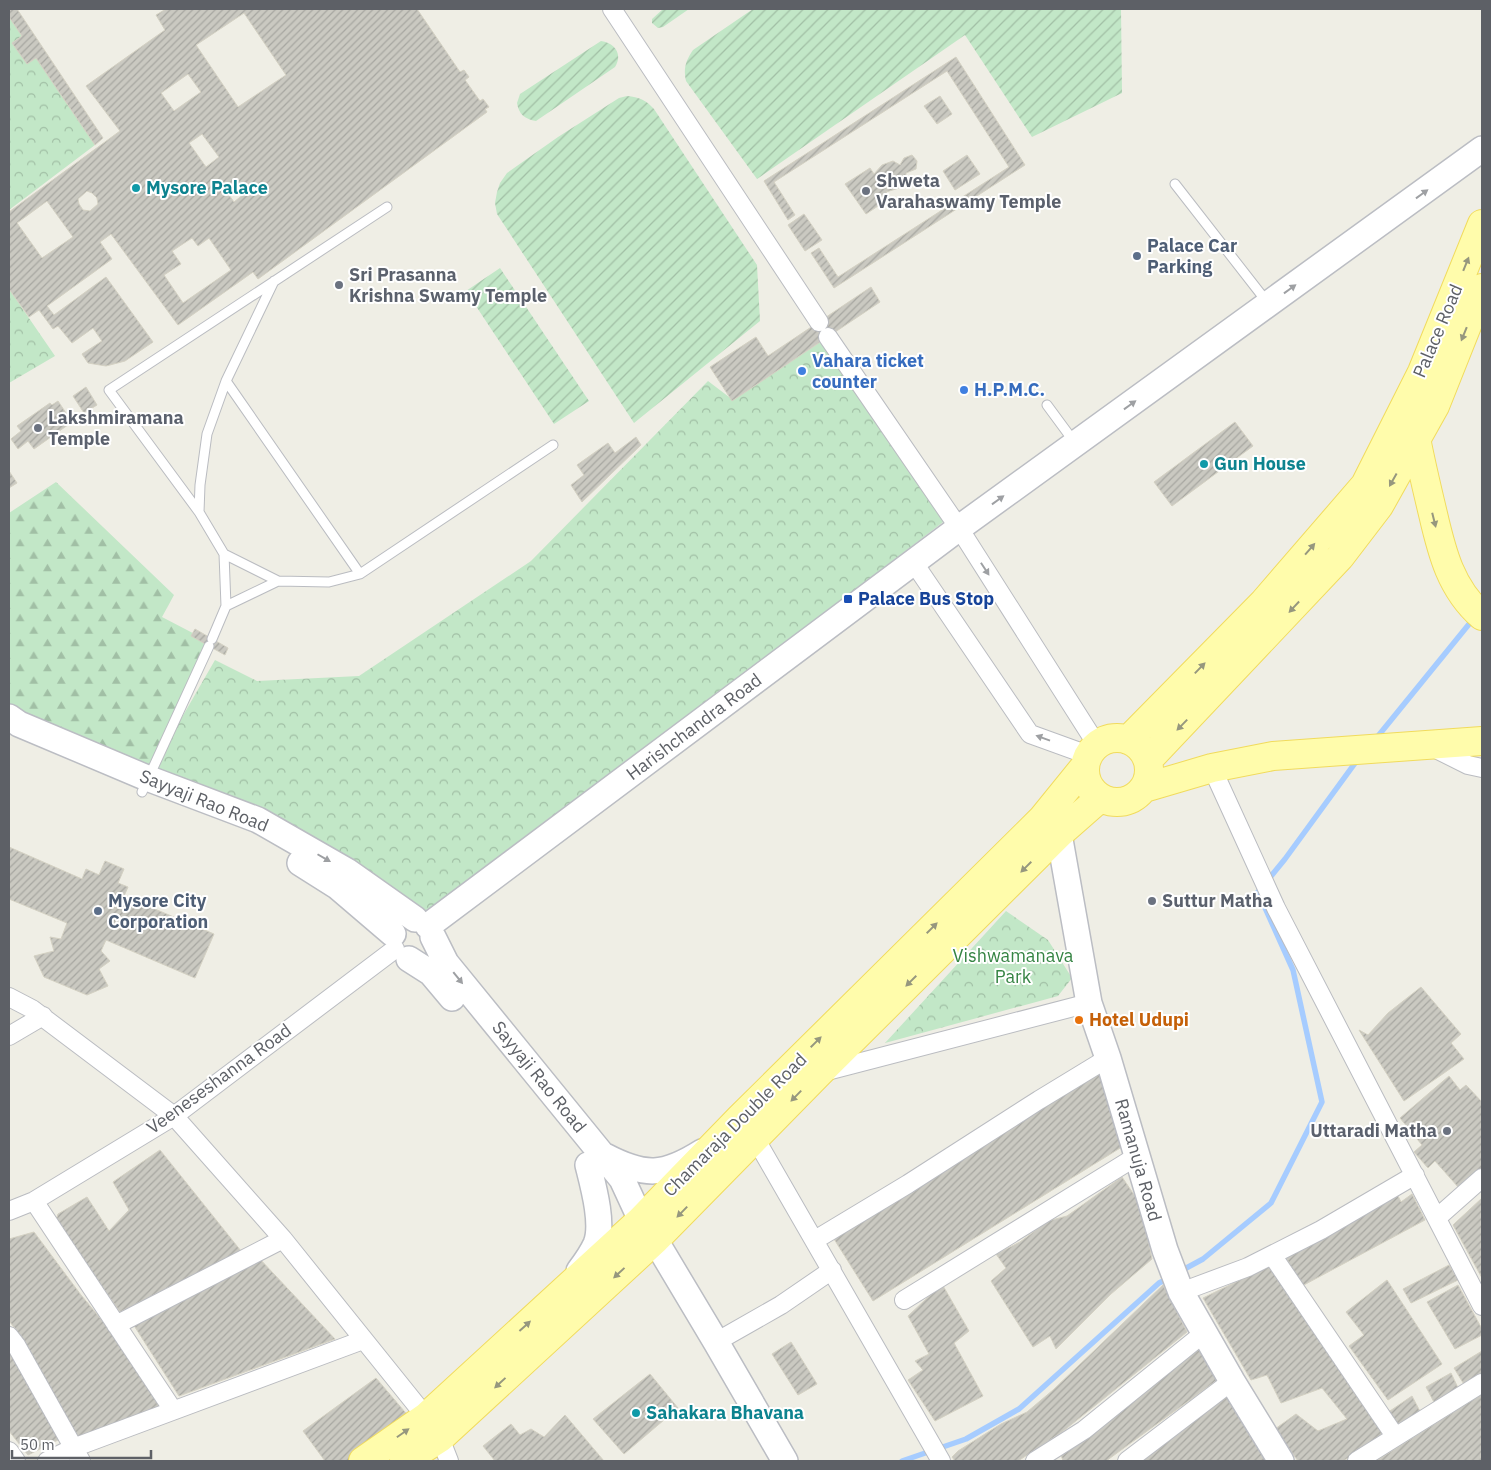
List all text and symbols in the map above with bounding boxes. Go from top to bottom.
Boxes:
place label: Shweta Varahaswamy Temple [876,169,1061,213]
place label: Mysore Palace [146,176,268,199]
marker: Mysore Palace [130,182,142,194]
marker: Shweta Varahaswamy Temple [860,185,872,197]
one-way arrow [1415,188,1428,199]
place label: Palace Car Parking [1147,234,1237,278]
marker: Palace Car Parking [1131,250,1143,262]
one-way arrow [1462,257,1470,271]
place label: Sri Prasanna Krishna Swamy Temple [349,263,547,307]
marker: Sri Prasanna Krishna Swamy Temple [333,279,345,291]
street label: Palace Road [1408,281,1468,381]
one-way arrow [1283,284,1297,294]
one-way arrow [1460,327,1468,341]
place label: Vahara ticket counter [812,349,924,393]
marker: Vahara ticket counter [796,365,808,377]
place label: H.P.M.C. [974,378,1045,401]
marker: H.P.M.C. [958,384,970,396]
one-way arrow [1123,399,1136,410]
place label: Lakshmiramana Temple [48,406,184,450]
marker: Lakshmiramana Temple [32,422,44,434]
place label: Gun House [1214,452,1306,475]
marker: Gun House [1198,458,1210,470]
one-way arrow [1389,473,1398,486]
one-way arrow [991,494,1004,505]
one-way arrow [1430,513,1438,528]
one-way arrow [1305,543,1316,556]
one-way arrow [980,563,990,576]
place label: Palace Bus Stop [858,587,994,610]
marker: Palace Bus Stop [842,593,854,605]
one-way arrow [1288,601,1300,613]
one-way arrow [1193,662,1205,674]
street label: Harishchandra Road [621,668,766,785]
one-way arrow [1176,719,1188,731]
one-way arrow [1035,734,1050,741]
street label: Sayyaji Rao Road [136,764,272,837]
one-way arrow [317,854,331,863]
one-way arrow [1020,861,1032,873]
place label: Mysore City Corporation [108,889,208,933]
place label: Suttur Matha [1162,889,1273,912]
marker: Suttur Matha [1146,895,1158,907]
marker: Mysore City Corporation [92,905,104,917]
one-way arrow [926,922,938,934]
park label: Vishwamanava Park [953,944,1074,988]
one-way arrow [453,972,464,985]
one-way arrow [905,975,917,987]
place label: Hotel Udupi [1089,1008,1189,1031]
marker: Hotel Udupi [1073,1014,1085,1026]
street label: Sayyaji Rao Road [487,1016,592,1137]
street label: Veeneseshanna Road [142,1018,296,1139]
one-way arrow [810,1036,822,1048]
street label: Chamaraja Double Road [658,1048,811,1201]
one-way arrow [790,1090,802,1102]
street label: Ramanuja Road [1110,1096,1167,1224]
place label: Uttaradi Matha [1310,1119,1437,1142]
marker: Uttaradi Matha [1441,1125,1453,1137]
one-way arrow [676,1206,688,1218]
one-way arrow [614,1267,626,1279]
one-way arrow [518,1321,531,1332]
one-way arrow [494,1377,506,1389]
place label: Sahakara Bhavana [646,1401,804,1424]
marker: Sahakara Bhavana [630,1407,642,1419]
scale bar [12,1428,151,1460]
one-way arrow [396,1428,409,1438]
text: 50 m [20,1435,55,1454]

